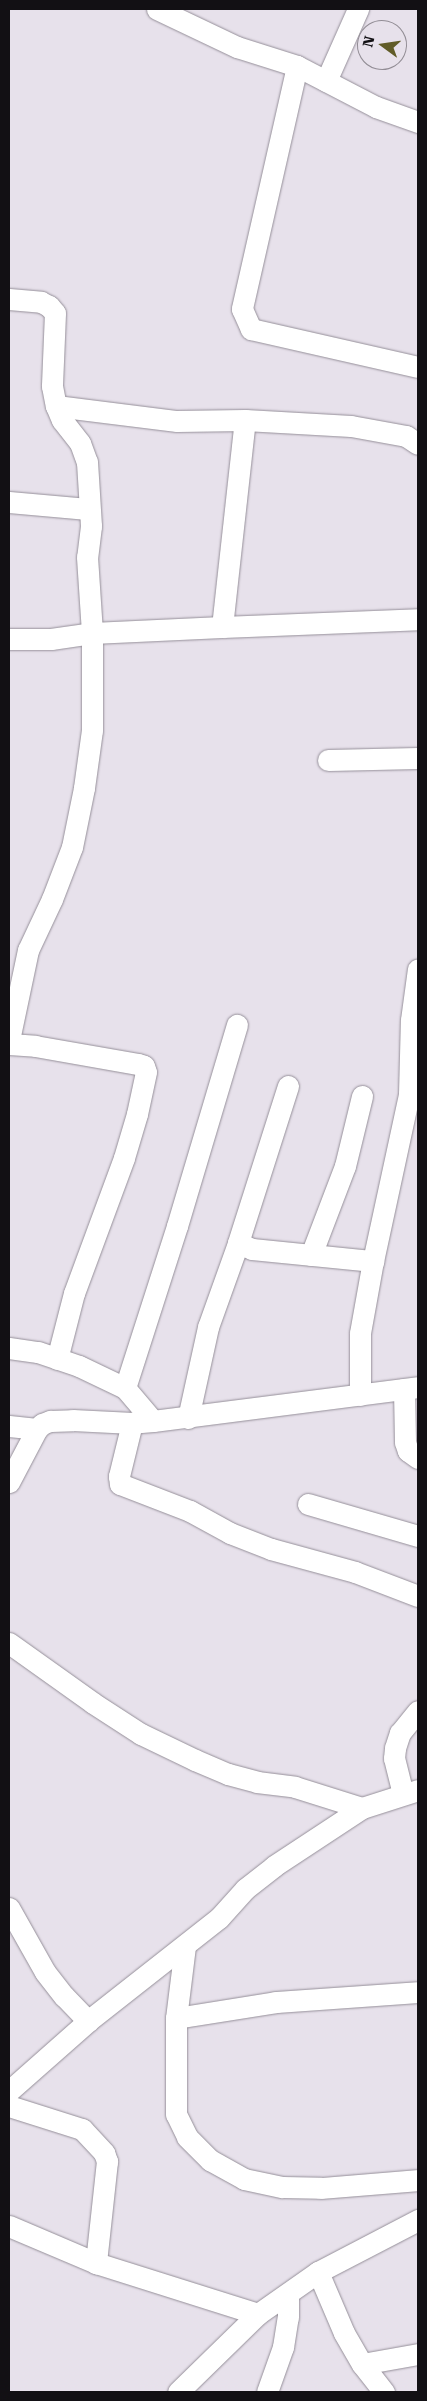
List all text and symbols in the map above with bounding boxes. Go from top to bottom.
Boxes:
north arrow [357,20,407,70]
text: N [359,34,377,49]

